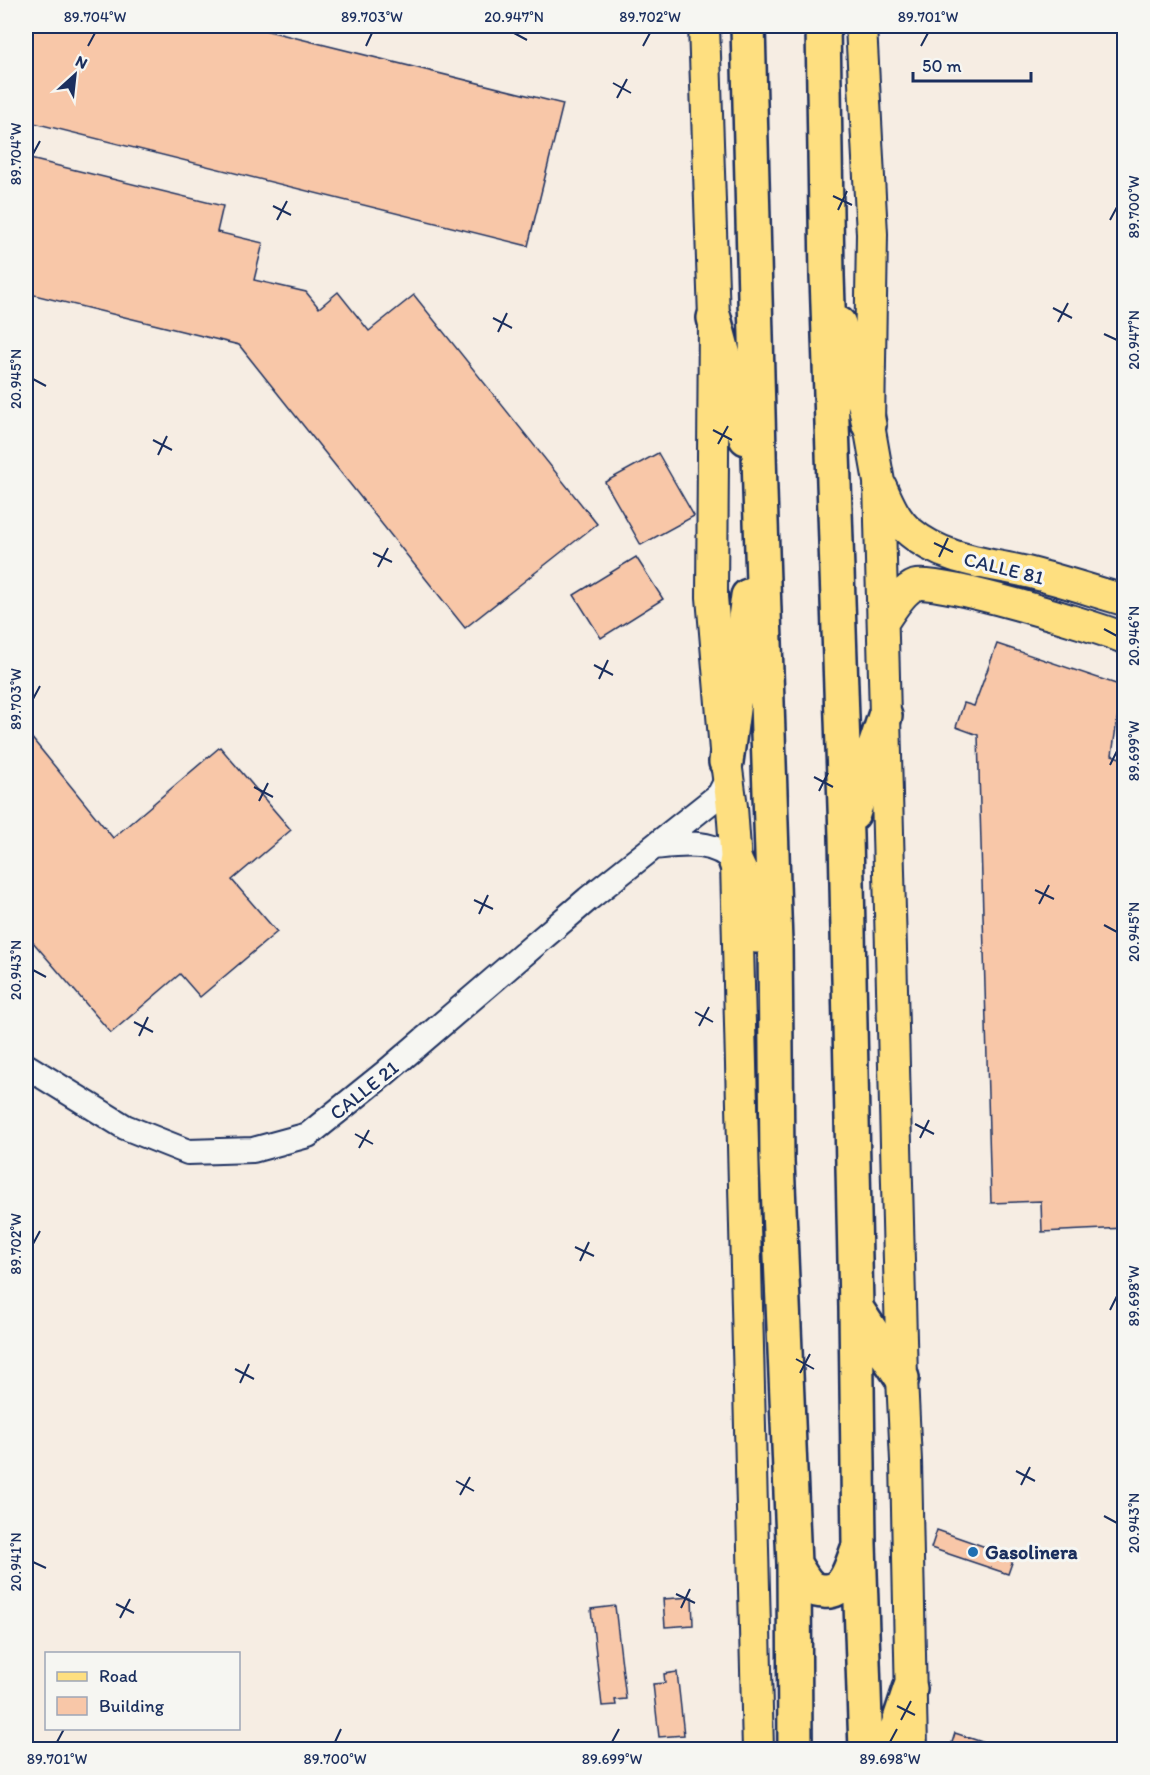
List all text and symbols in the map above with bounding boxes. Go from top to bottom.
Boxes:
text: 89.704°W [64,8,127,26]
text: 89.703°W [341,8,403,26]
text: 20.947°N [484,8,544,26]
text: 89.702°W [619,8,681,26]
text: 89.701°W [898,8,958,26]
north arrow [45,45,105,105]
scale bar [913,45,1032,83]
text: N [72,51,91,73]
text: 50 m [922,55,962,77]
text: 89.704°W [7,122,25,185]
text: 89.700°W [1125,175,1143,238]
text: 20.947°N [1125,310,1143,370]
text: 20.945°N [7,349,25,409]
street label: CALLE 81 [961,546,1047,590]
text: 20.946°N [1125,606,1143,666]
text: 89.703°W [7,668,25,730]
text: 89.699°W [1125,721,1143,781]
text: 20.945°N [1125,902,1143,962]
text: 20.943°N [7,940,25,1000]
street label: CALLE 21 [325,1055,403,1125]
text: 89.702°W [7,1213,25,1275]
text: 89.698°W [1125,1265,1143,1327]
text: 20.943°N [1125,1493,1143,1553]
text: 20.941°N [7,1532,25,1592]
place label: Gasolinera [985,1540,1078,1564]
marker: Gasolinera [966,1545,980,1559]
legend [45,1652,240,1730]
text: Road [99,1665,138,1687]
text: Building [99,1695,165,1717]
text: 89.701°W [27,1750,87,1768]
text: 89.700°W [304,1750,367,1768]
text: 89.699°W [582,1750,642,1768]
text: 89.698°W [859,1750,921,1768]

